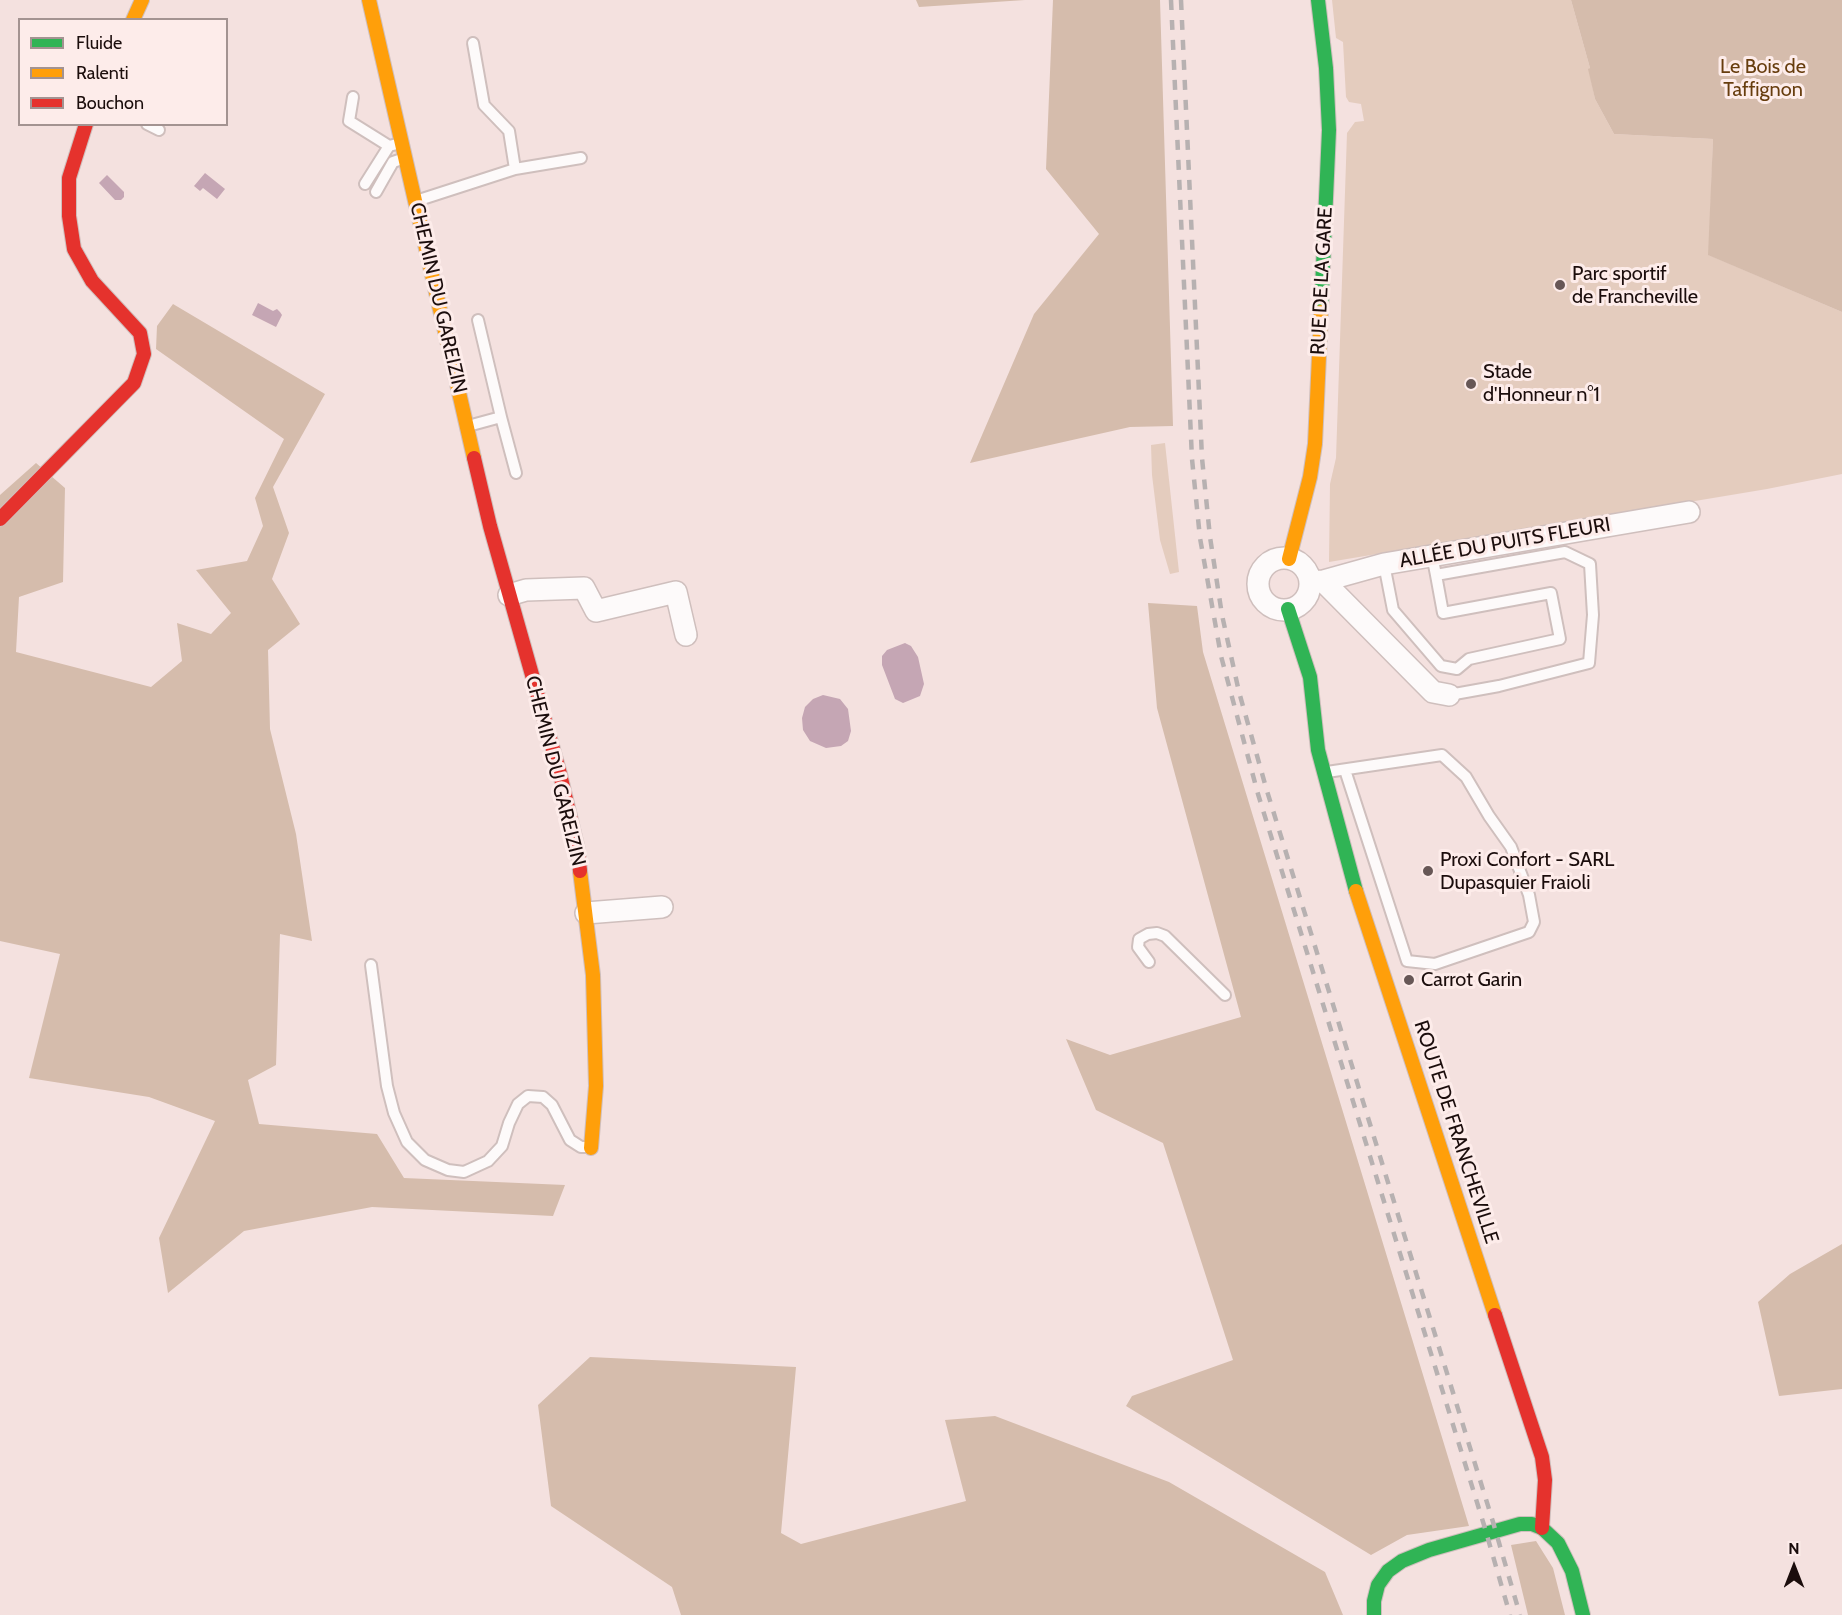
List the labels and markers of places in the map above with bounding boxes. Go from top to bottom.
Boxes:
place label: Parc sportif de Francheville [1572,262,1698,309]
marker: Parc sportif de Francheville [1553,278,1567,292]
place label: Stade d'Honneur n°1 [1483,360,1600,407]
marker: Stade d'Honneur n°1 [1464,377,1478,391]
place label: Proxi Confort - SARL Dupasquier Fraioli [1440,848,1614,895]
marker: Proxi Confort - SARL Dupasquier Fraioli [1421,864,1435,878]
place label: Carrot Garin [1421,968,1522,992]
marker: Carrot Garin [1402,973,1416,987]

